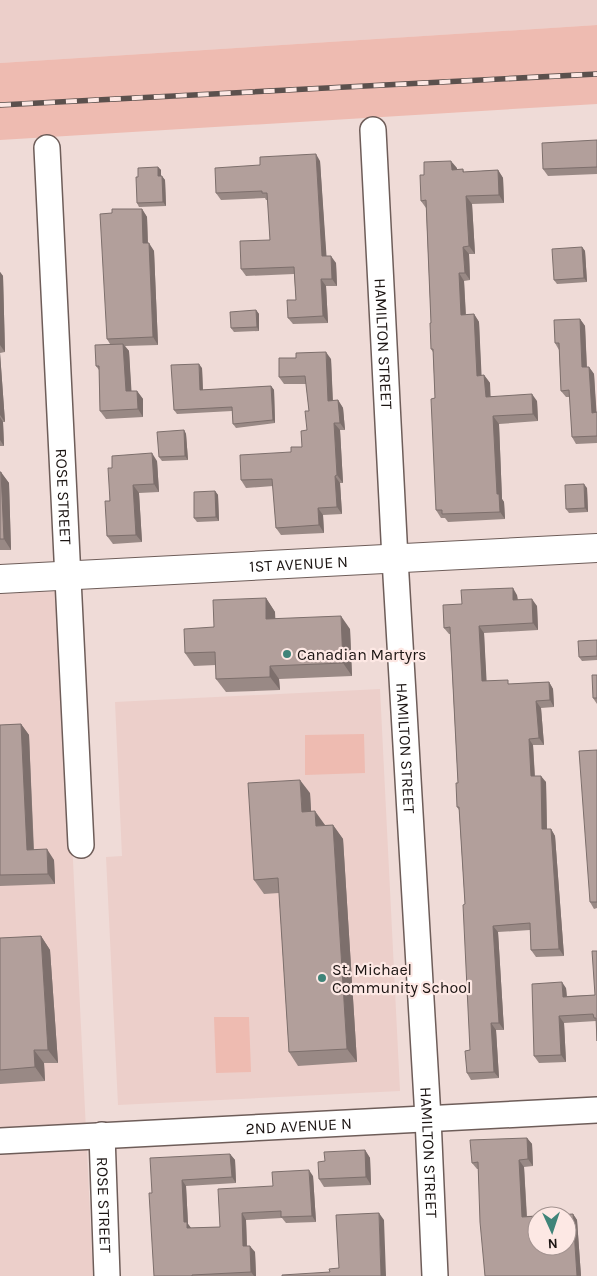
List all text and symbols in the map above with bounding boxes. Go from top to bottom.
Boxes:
street label: HAMILTON STREET [371,278,397,410]
street label: ROSE STREET [52,448,76,545]
street label: 1ST AVENUE N [249,551,348,576]
place label: Canadian Martyrs [297,645,426,664]
marker: Canadian Martyrs [281,648,293,660]
street label: HAMILTON STREET [393,682,420,814]
place label: St. Michael Community School [332,960,471,997]
marker: St. Michael Community School [316,972,328,984]
street label: HAMILTON STREET [417,1086,442,1218]
street label: 2ND AVENUE N [245,1113,352,1138]
street label: ROSE STREET [93,1157,116,1253]
north arrow [527,1206,577,1256]
text: N [547,1235,558,1252]

